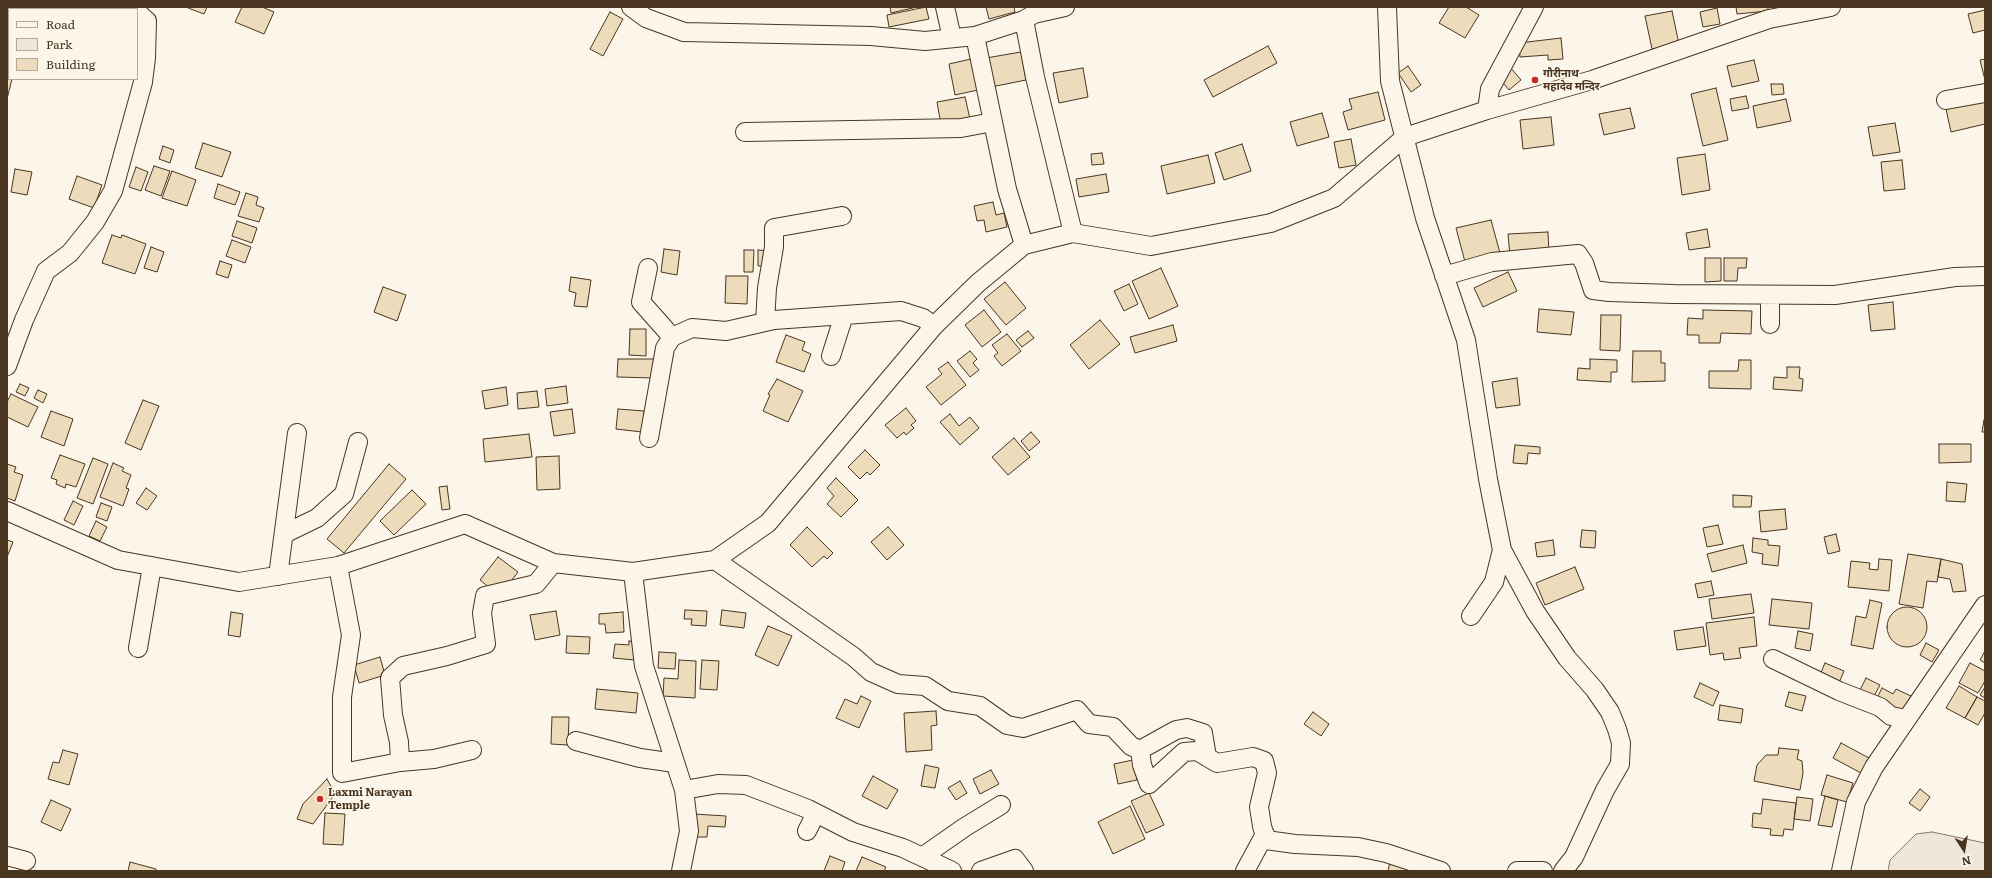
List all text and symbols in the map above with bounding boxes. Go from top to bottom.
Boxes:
legend [8,8,138,80]
text: Road [46,15,75,33]
text: Park [46,35,72,53]
text: Building [46,55,95,73]
place label: गौरीनाथ महादेव मन्दिर [1543,67,1600,93]
marker: गौरीनाथ महादेव मन्दिर [1530,75,1540,85]
place label: Laxmi Narayan Temple [328,786,412,812]
marker: Laxmi Narayan Temple [315,794,325,804]
north arrow [1944,830,1984,870]
text: N [1960,853,1973,871]

